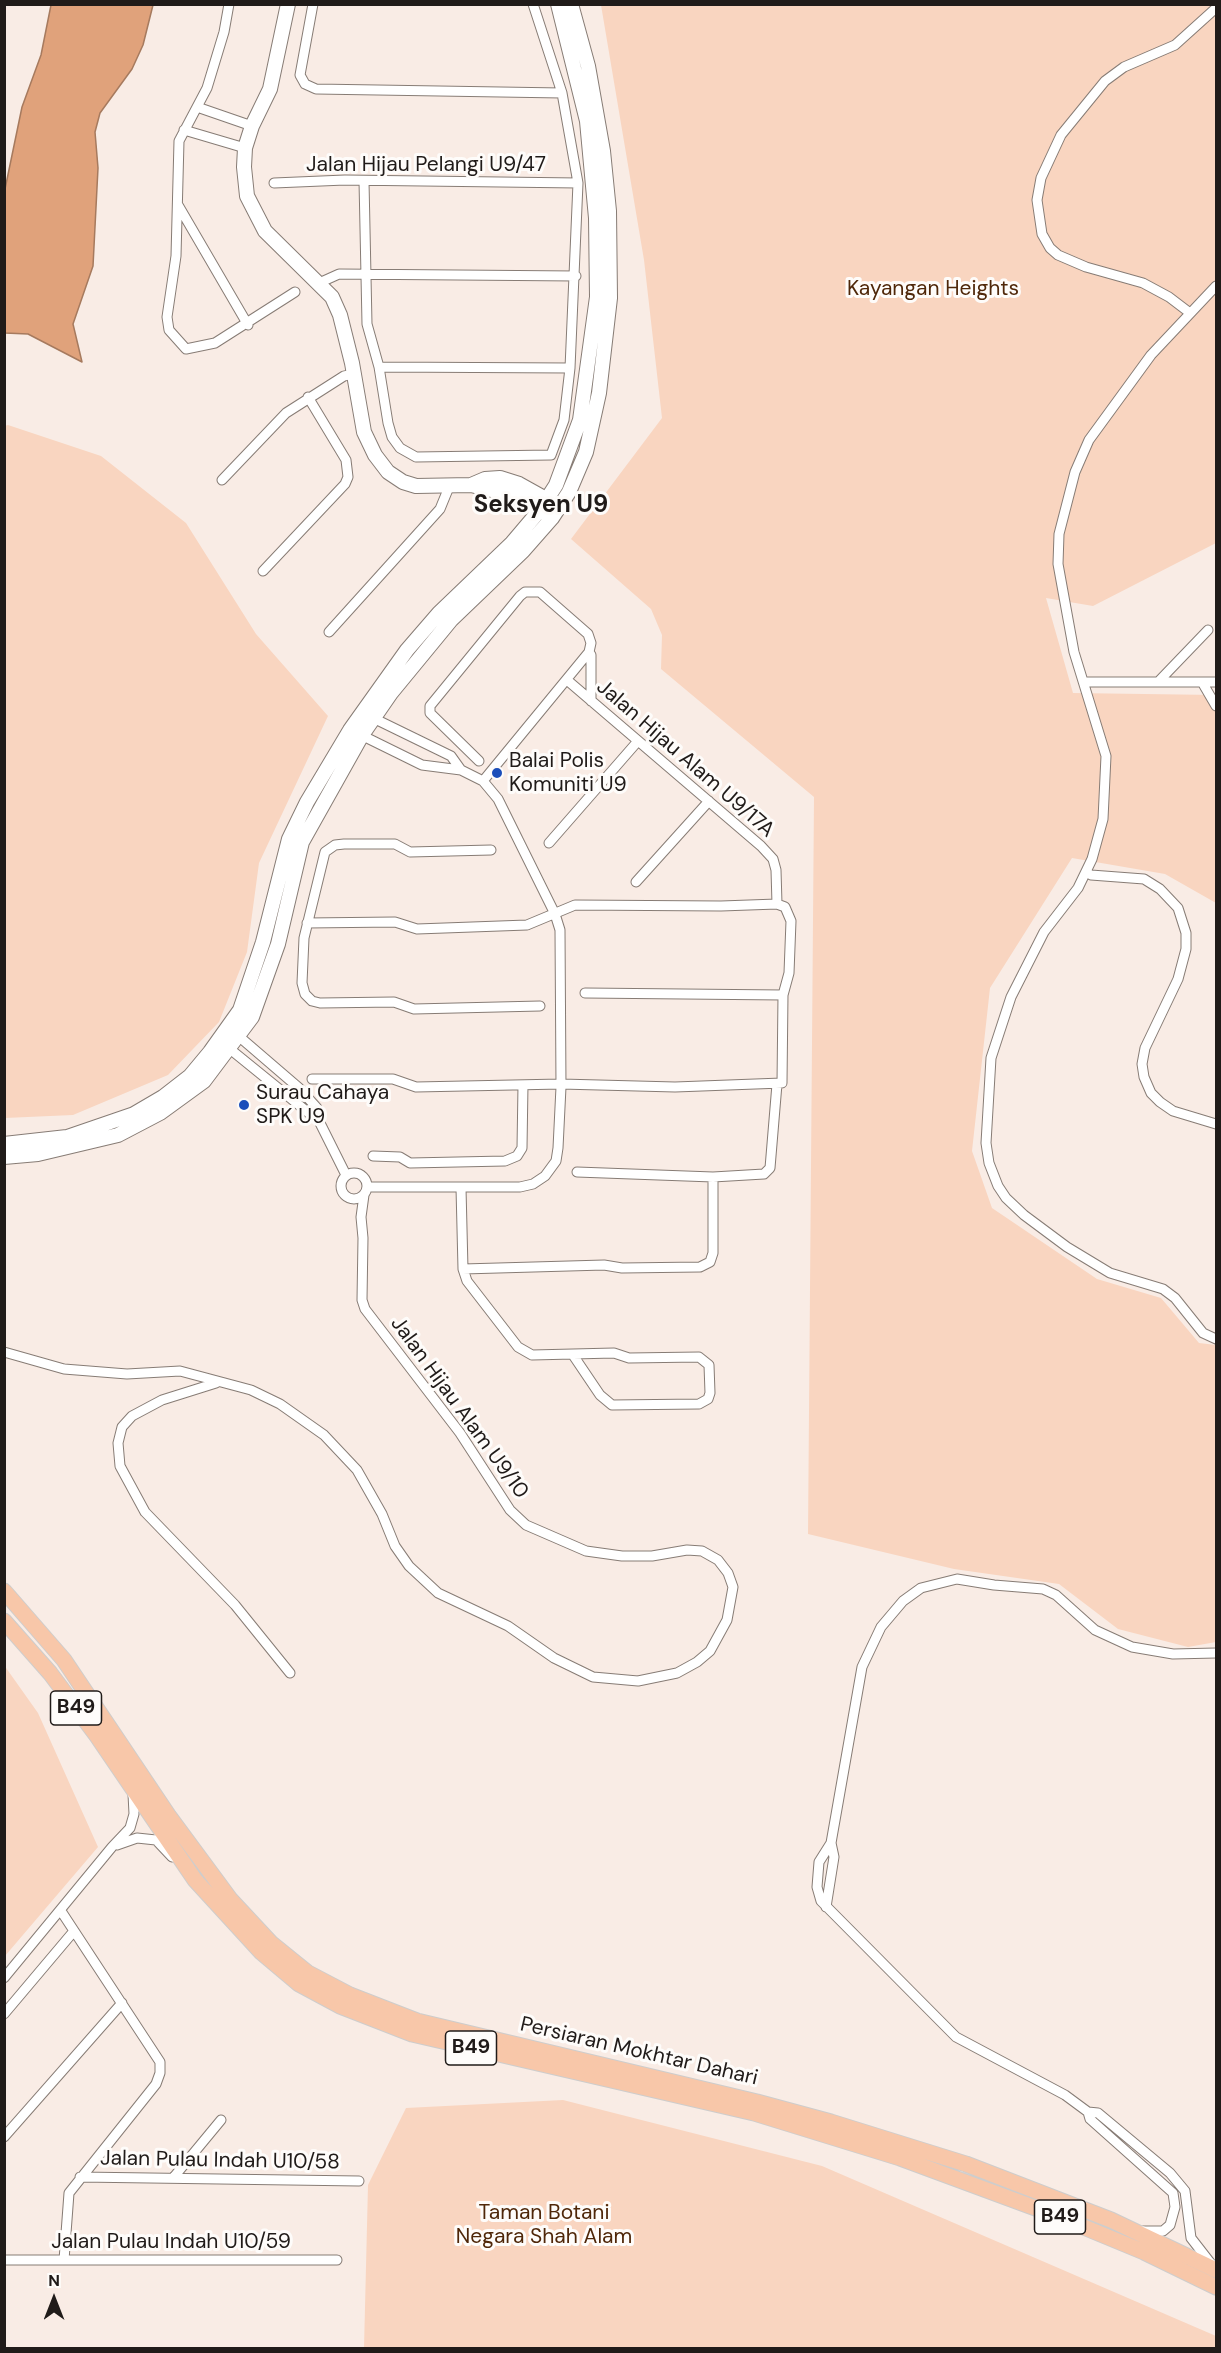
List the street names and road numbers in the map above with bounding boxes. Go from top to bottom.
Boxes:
street label: Jalan Hijau Pelangi U9/47 [306,152,546,178]
street label: Jalan Hijau Alam U9/17A [591,675,779,843]
street label: Jalan Hijau Alam U9/10 [385,1312,533,1504]
road number: B49 [50,1691,101,1725]
street label: Persiaran Mokhtar Dahari [518,2012,760,2092]
road number: B49 [446,2031,496,2065]
street label: Jalan Pulau Indah U10/58 [100,2146,340,2176]
road number: B49 [1034,2200,1086,2234]
street label: Jalan Pulau Indah U10/59 [51,2229,291,2255]

